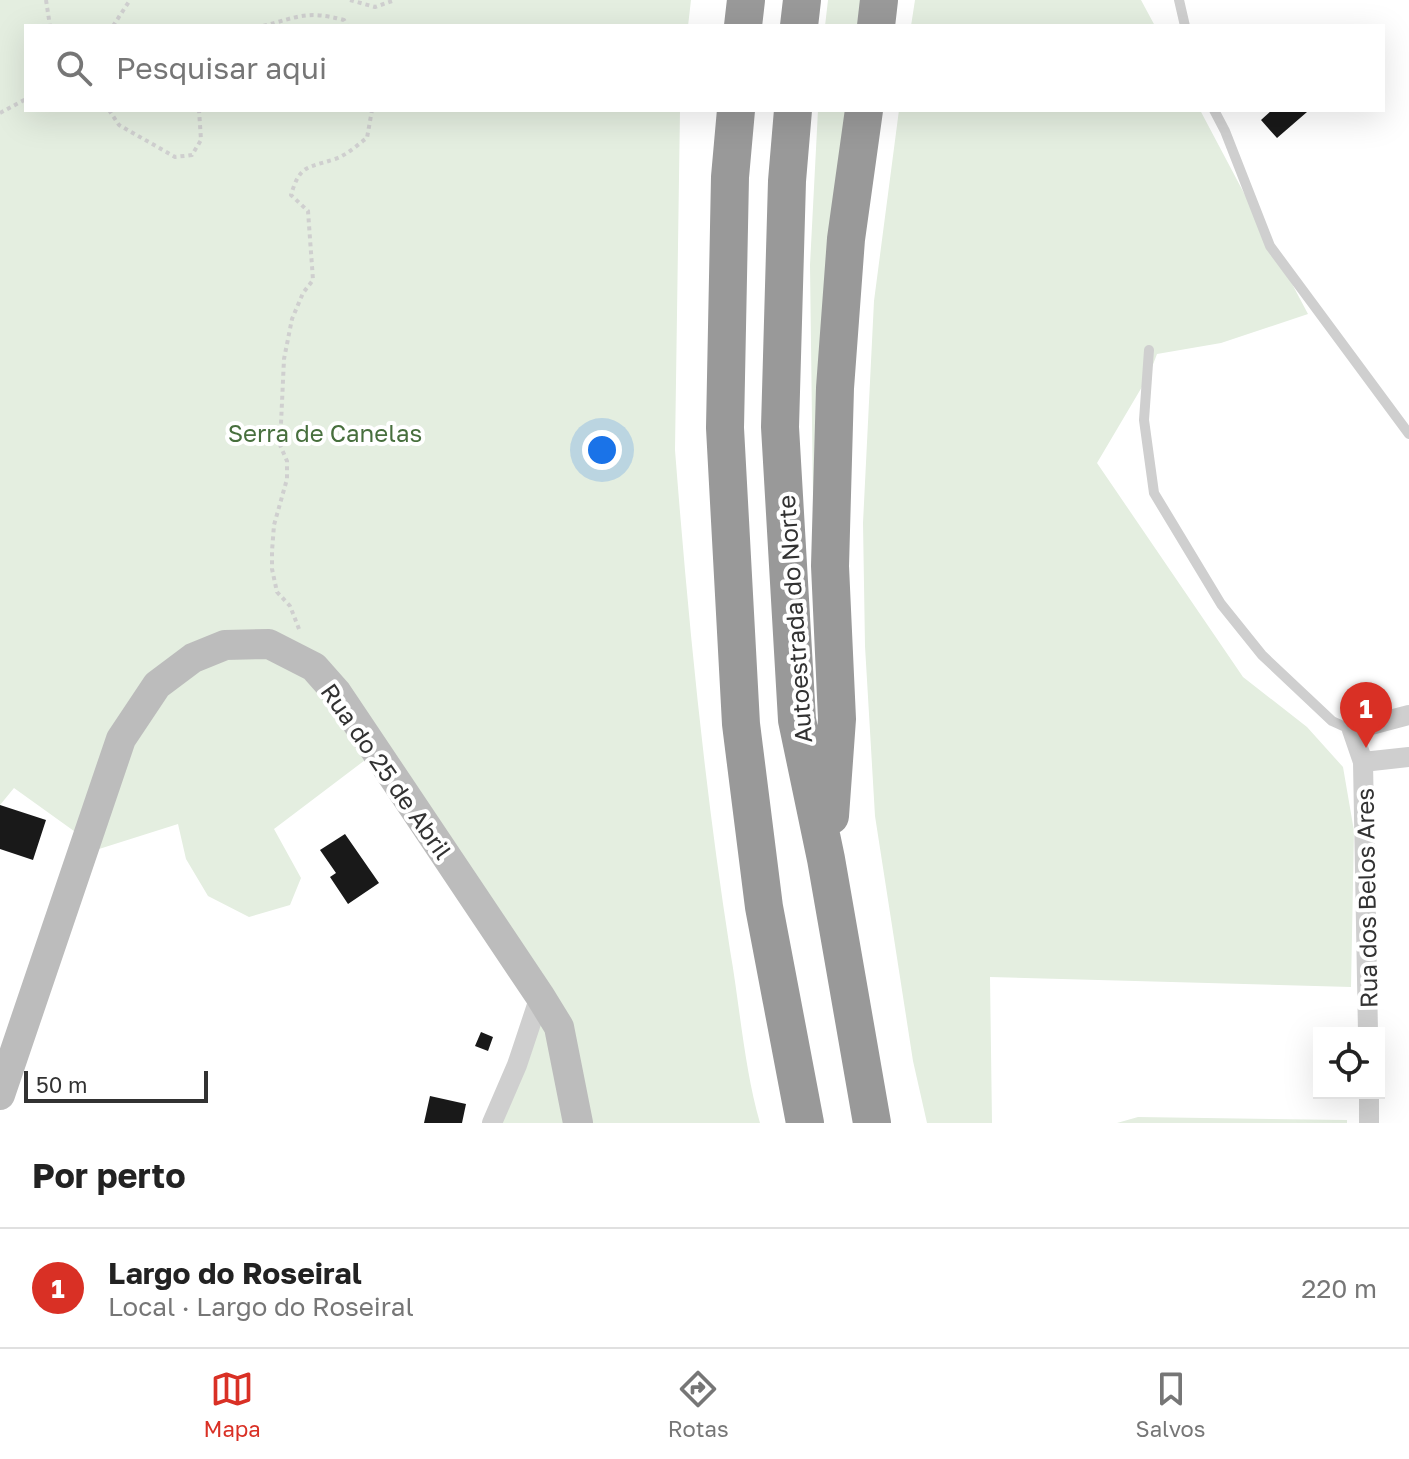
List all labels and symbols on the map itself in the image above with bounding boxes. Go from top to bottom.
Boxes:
park label: Serra de Canelas [228,418,422,447]
your location [582,430,622,470]
street label: Autoestrada do Norte [771,494,817,744]
street label: Rua do 25 de Abril [315,678,459,864]
pin: 1 [1340,682,1392,748]
street label: Rua dos Belos Ares [1350,788,1382,1008]
scale bar [24,1067,208,1103]

